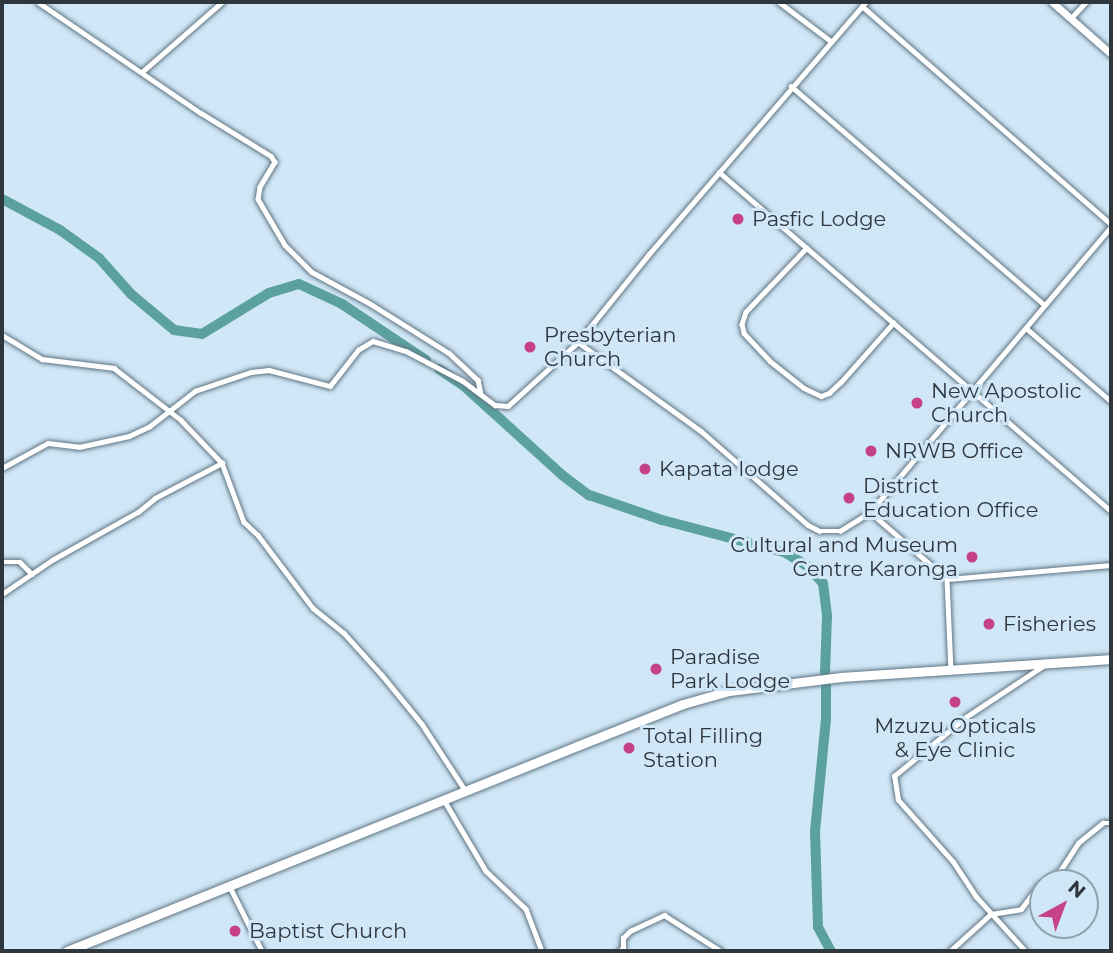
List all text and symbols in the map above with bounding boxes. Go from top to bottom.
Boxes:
place label: Pasfic Lodge [752,206,886,232]
marker: Pasfic Lodge [730,211,746,227]
place label: Presbyterian Church [544,322,676,372]
marker: Presbyterian Church [522,339,538,355]
place label: New Apostolic Church [931,378,1082,428]
marker: New Apostolic Church [909,395,925,411]
place label: NRWB Office [885,438,1023,464]
marker: NRWB Office [863,443,879,459]
place label: Kapata lodge [659,456,799,482]
marker: Kapata lodge [637,461,653,477]
place label: District Education Office [863,473,1038,523]
marker: District Education Office [841,490,857,506]
place label: Cultural and Museum Centre Karonga [730,532,958,582]
marker: Cultural and Museum Centre Karonga [964,549,980,565]
place label: Fisheries [1003,611,1096,637]
marker: Fisheries [981,616,997,632]
place label: Paradise Park Lodge [670,644,790,694]
marker: Paradise Park Lodge [648,661,664,677]
marker: Mzuzu Opticals & Eye Clinic [947,694,963,710]
place label: Mzuzu Opticals & Eye Clinic [874,713,1036,763]
place label: Total Filling Station [643,723,763,773]
marker: Total Filling Station [621,740,637,756]
north arrow [1029,869,1099,939]
text: N [1063,876,1090,903]
place label: Baptist Church [249,918,407,944]
marker: Baptist Church [227,923,243,939]

